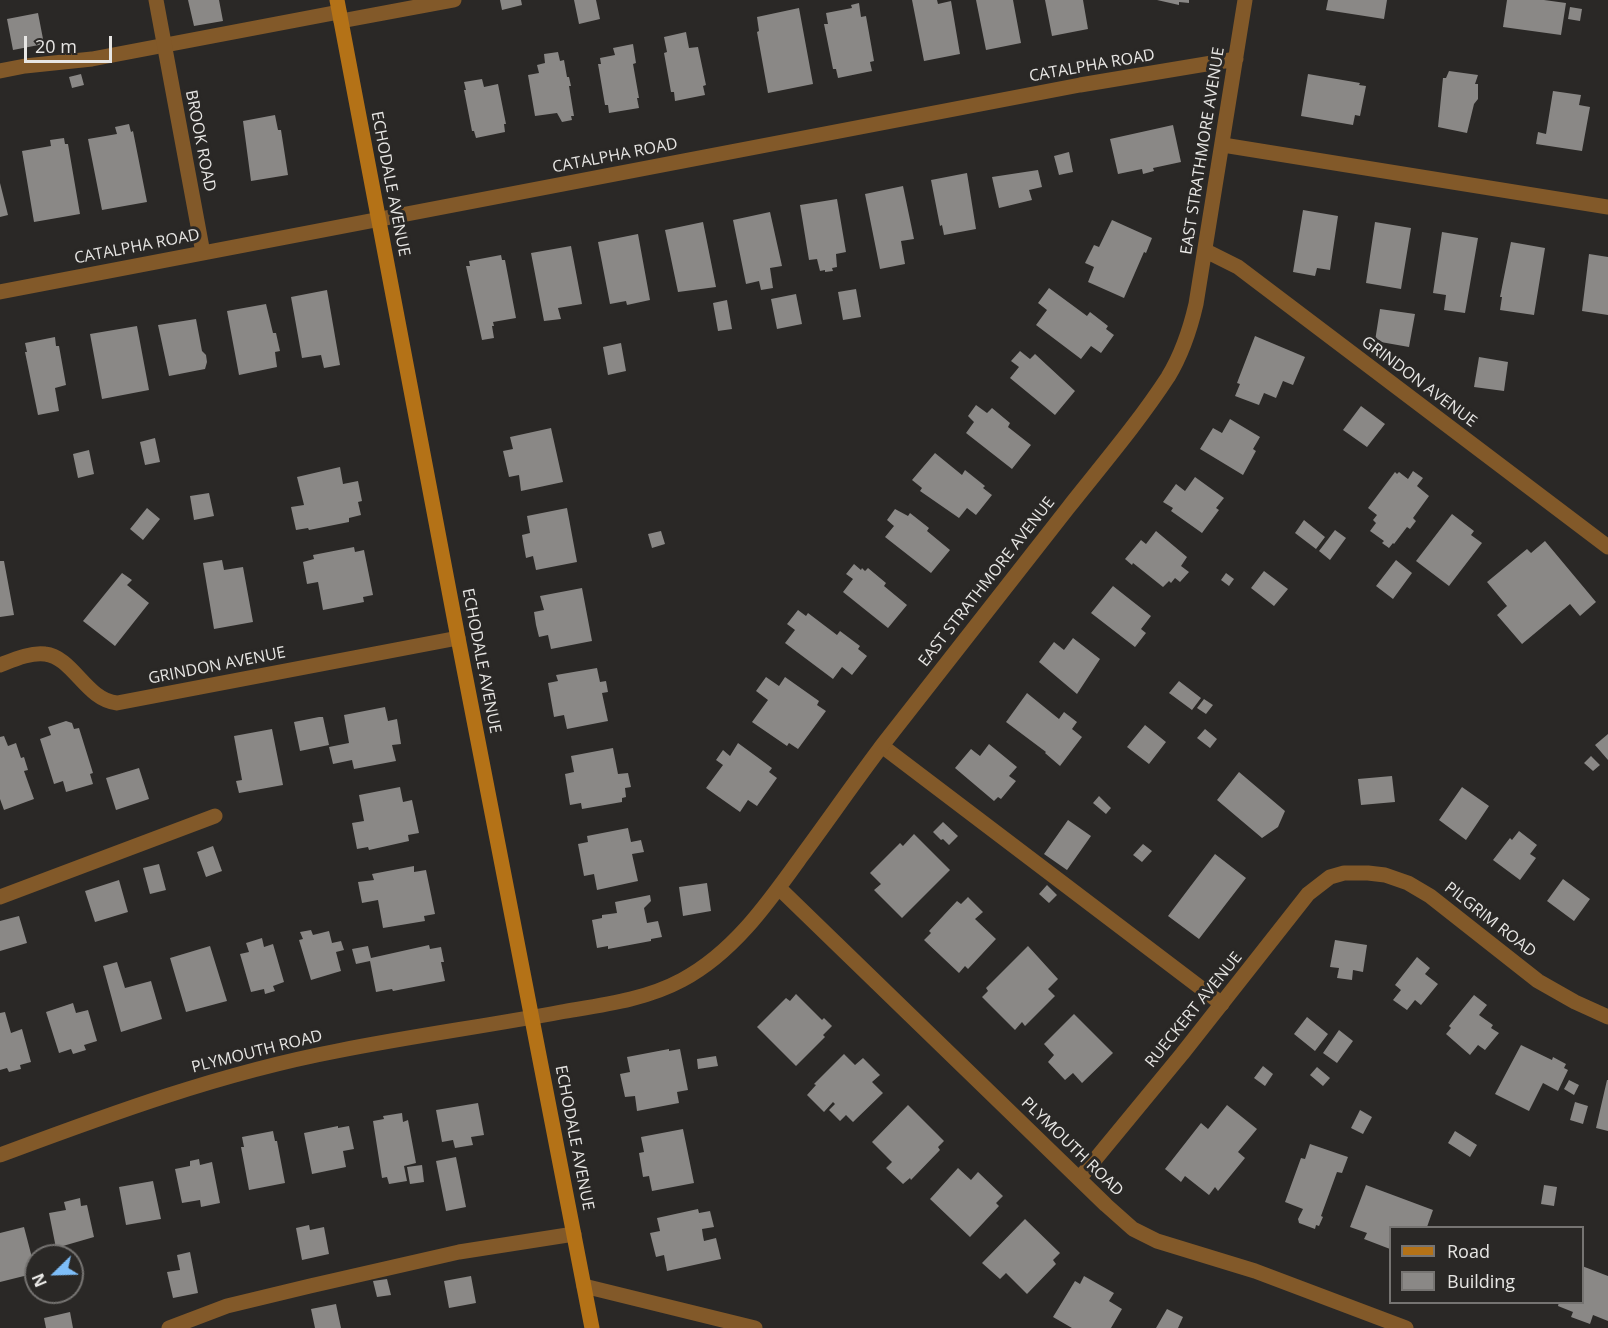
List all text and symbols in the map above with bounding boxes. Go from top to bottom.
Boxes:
scale bar [27,24,116,62]
text: 20 m [35,34,77,58]
street label: CATALPHA ROAD [1028,46,1156,86]
street label: EAST STRATHMORE AVENUE [1177,46,1229,256]
street label: BROOK ROAD [181,89,219,193]
street label: ECHODALE AVENUE [367,110,413,258]
street label: CATALPHA ROAD [551,134,679,178]
street label: CATALPHA ROAD [73,225,201,269]
street label: GRINDON AVENUE [1358,332,1480,432]
street label: EAST STRATHMORE AVENUE [915,493,1059,671]
street label: ECHODALE AVENUE [458,587,504,735]
street label: GRINDON AVENUE [147,643,287,689]
street label: PILGRIM ROAD [1440,878,1540,962]
street label: RUECKERT AVENUE [1141,948,1247,1072]
street label: PLYMOUTH ROAD [190,1026,324,1078]
street label: ECHODALE AVENUE [551,1064,597,1212]
street label: PLYMOUTH ROAD [1017,1093,1127,1201]
legend [1389,1226,1584,1304]
text: Road [1447,1239,1490,1263]
north arrow [24,1244,84,1304]
text: Building [1447,1269,1515,1293]
text: N [27,1270,52,1291]

